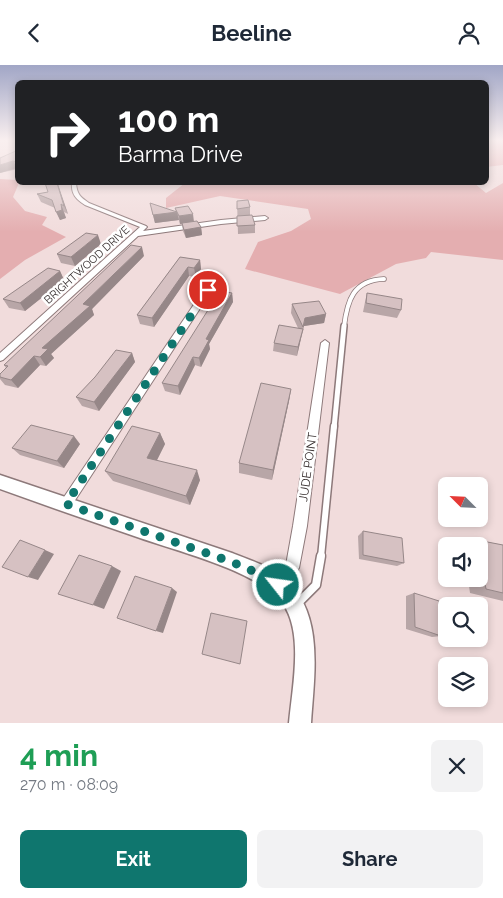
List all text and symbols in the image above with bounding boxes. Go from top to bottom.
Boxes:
icon: back [20,19,48,47]
icon: person [455,19,483,47]
text: Beeline [211,20,292,46]
text: 100 m [118,99,219,140]
icon: right [35,100,100,165]
text: Barma Drive [118,141,243,167]
street label: BRIGHTWOOD DRIVE [42,223,133,307]
pin [187,269,229,311]
icon: arrive [194,276,222,304]
street label: JUDE POINT [296,431,320,503]
north arrow [438,477,488,527]
map controls [438,477,488,707]
button: sound [438,537,488,587]
position arrow [251,558,303,610]
button: search [438,597,488,647]
button: layers [438,657,488,707]
text: 4 min [20,738,98,773]
button: close [431,740,483,792]
text: 270 m · 08:09 [20,775,118,794]
button: Exit [20,830,247,888]
button: Share [257,830,483,888]

